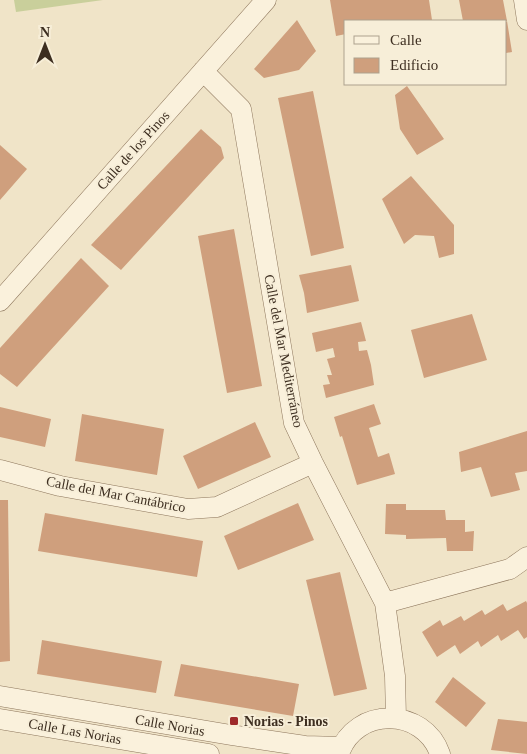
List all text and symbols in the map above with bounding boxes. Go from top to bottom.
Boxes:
north arrow [20,20,70,70]
legend [344,20,507,85]
text: N [40,25,50,40]
text: Calle [390,32,422,48]
text: Edificio [390,57,438,73]
street label: Calle de los Pinos [94,108,173,193]
street label: Calle del Mar Mediterráneo [261,273,306,429]
street label: Calle del Mar Cantábrico [45,474,187,515]
street label: Calle Norias [134,712,206,739]
place label: Norias - Pinos [244,714,329,729]
marker: Norias - Pinos [228,715,240,727]
street label: Calle Las Norias [27,716,123,747]

